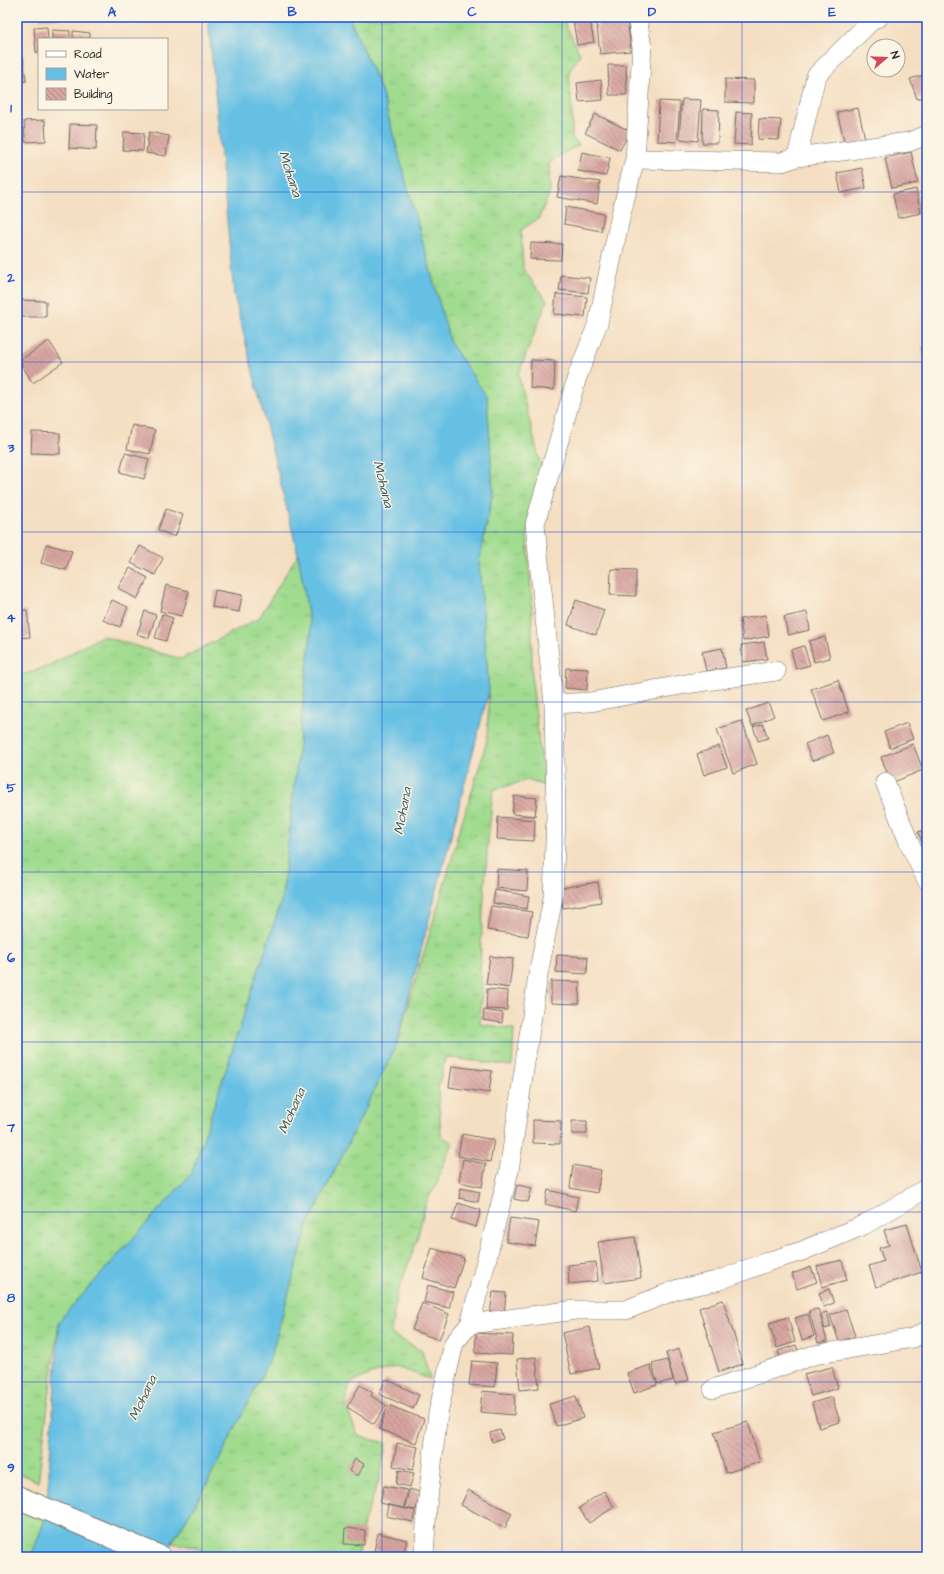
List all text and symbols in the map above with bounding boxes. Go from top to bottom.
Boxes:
text: A [108,3,117,21]
text: B [287,3,297,21]
text: C [467,3,477,21]
text: D [648,3,657,21]
text: E [828,3,836,21]
legend [38,38,168,110]
north arrow [866,38,906,78]
text: Road [74,46,102,63]
text: N [887,49,903,61]
text: Water [74,66,110,83]
text: Building [74,86,112,104]
text: 1 [10,99,12,117]
water label: Mohana [273,148,307,201]
text: 2 [6,269,15,287]
text: 3 [7,439,15,457]
water label: Mohana [368,458,399,510]
text: 4 [7,609,16,627]
text: 5 [6,779,16,797]
water label: Mohana [389,785,418,836]
text: 6 [7,949,16,967]
water label: Mohana [273,1084,311,1137]
text: 7 [6,1119,16,1137]
text: 8 [7,1289,16,1307]
water label: Mohana [124,1371,163,1424]
text: 9 [7,1459,15,1477]

